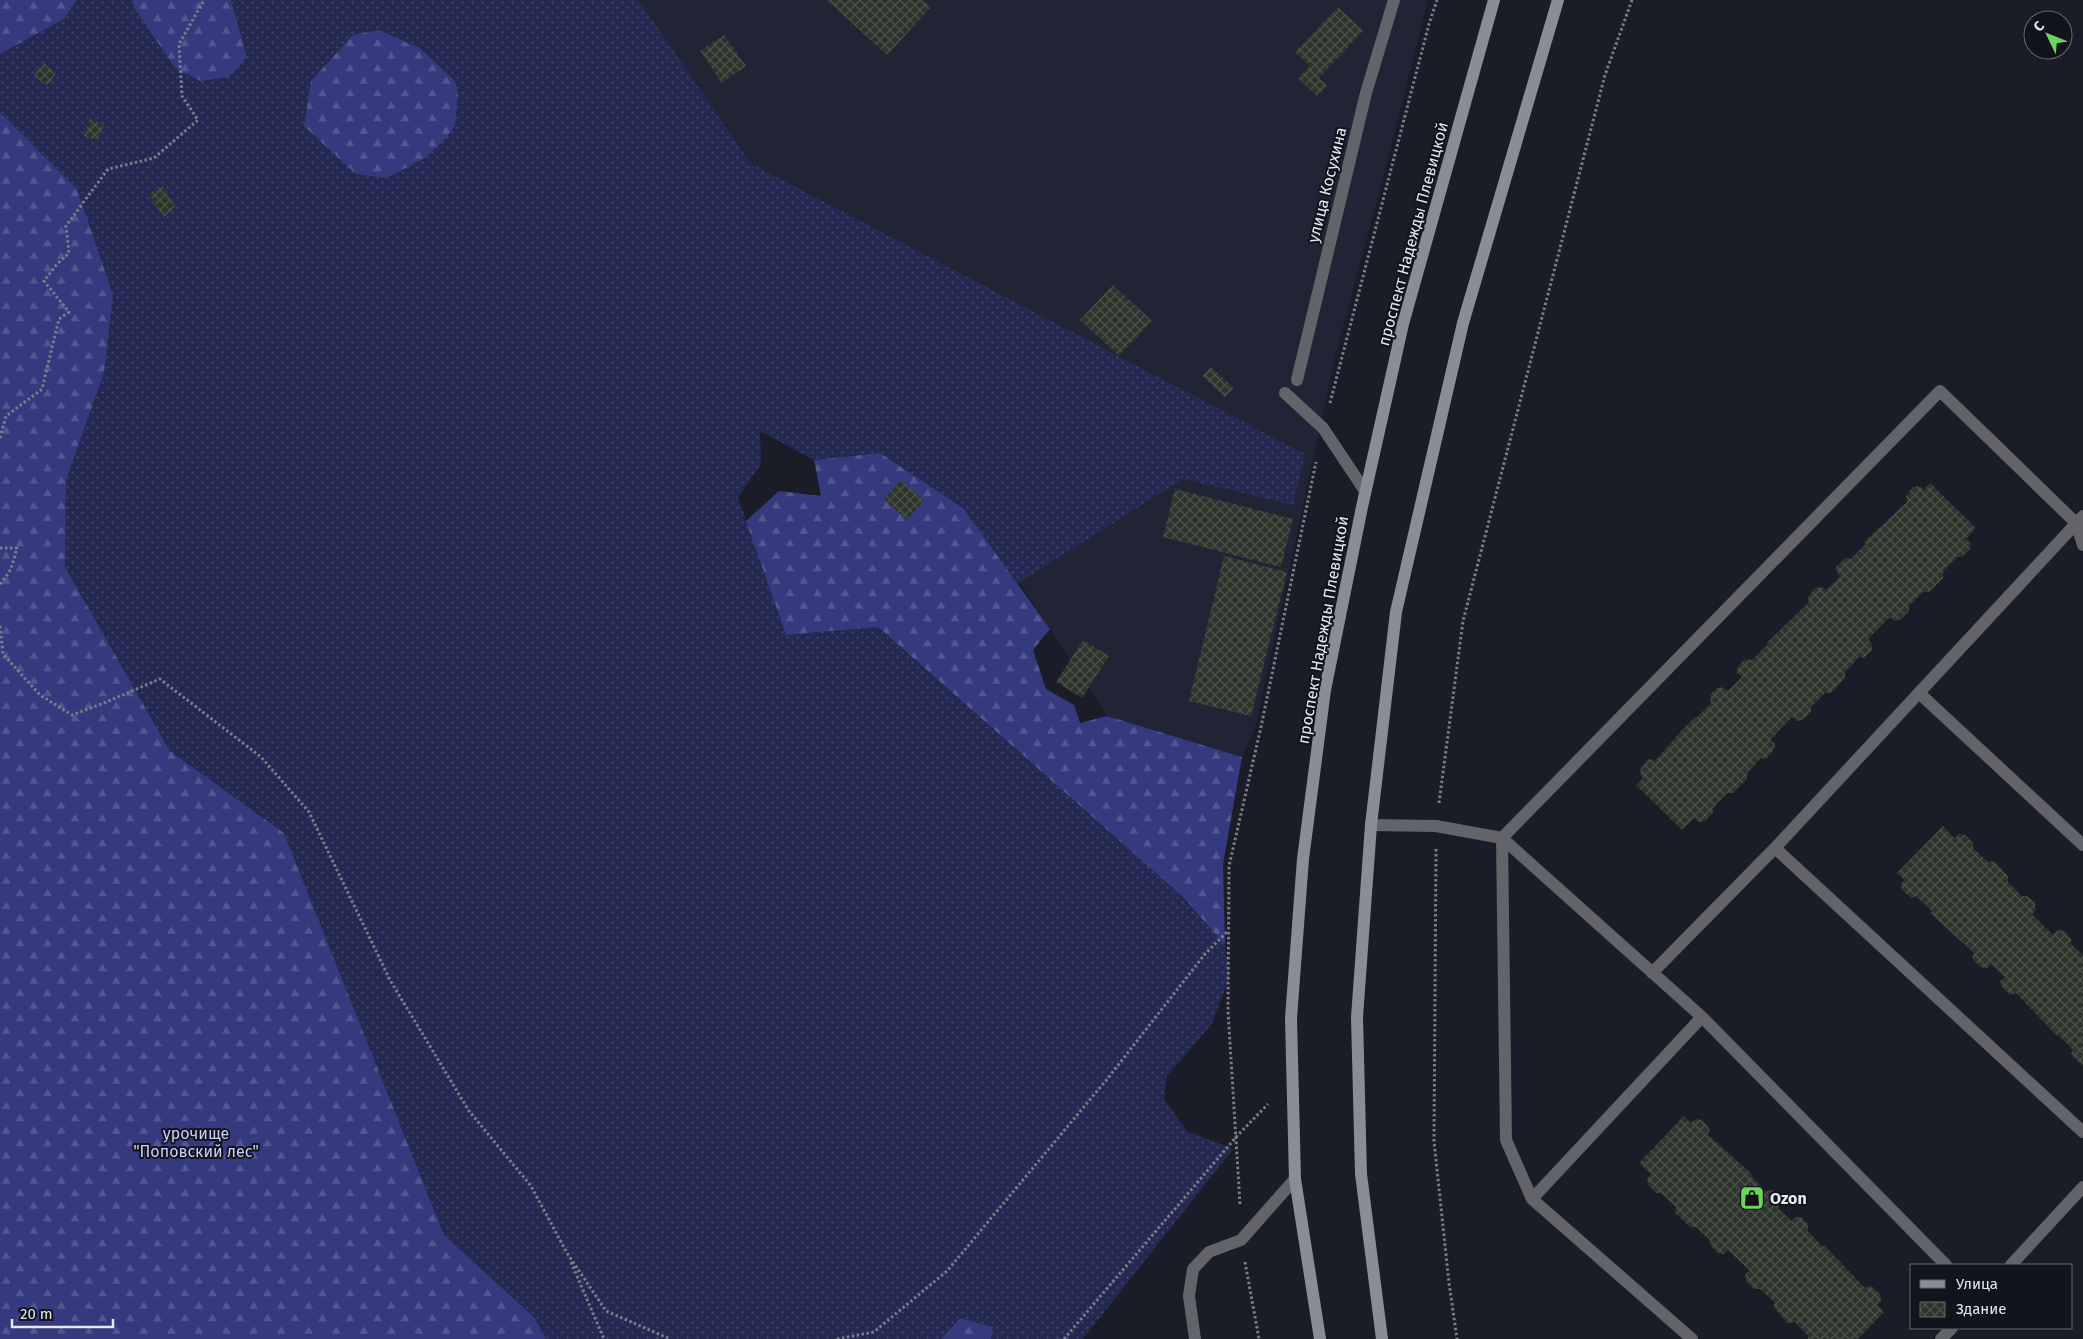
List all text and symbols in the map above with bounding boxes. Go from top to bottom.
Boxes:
north arrow [2023,10,2073,60]
text: С [2030,18,2048,35]
street label: проспект Надежды Плевицкой [1374,120,1452,348]
street label: улица Косухина [1303,125,1351,245]
street label: проспект Надежды Плевицкой [1294,515,1352,745]
park label: урочище "Поповский лес" [133,1124,259,1161]
shop icon: Ozon [1739,1185,1765,1211]
place label: Ozon [1770,1189,1807,1208]
legend [1910,1264,2073,1329]
text: Улица [1956,1275,1998,1293]
scale bar [12,1296,114,1328]
text: Здание [1956,1300,2006,1318]
text: 20 m [20,1305,53,1323]

